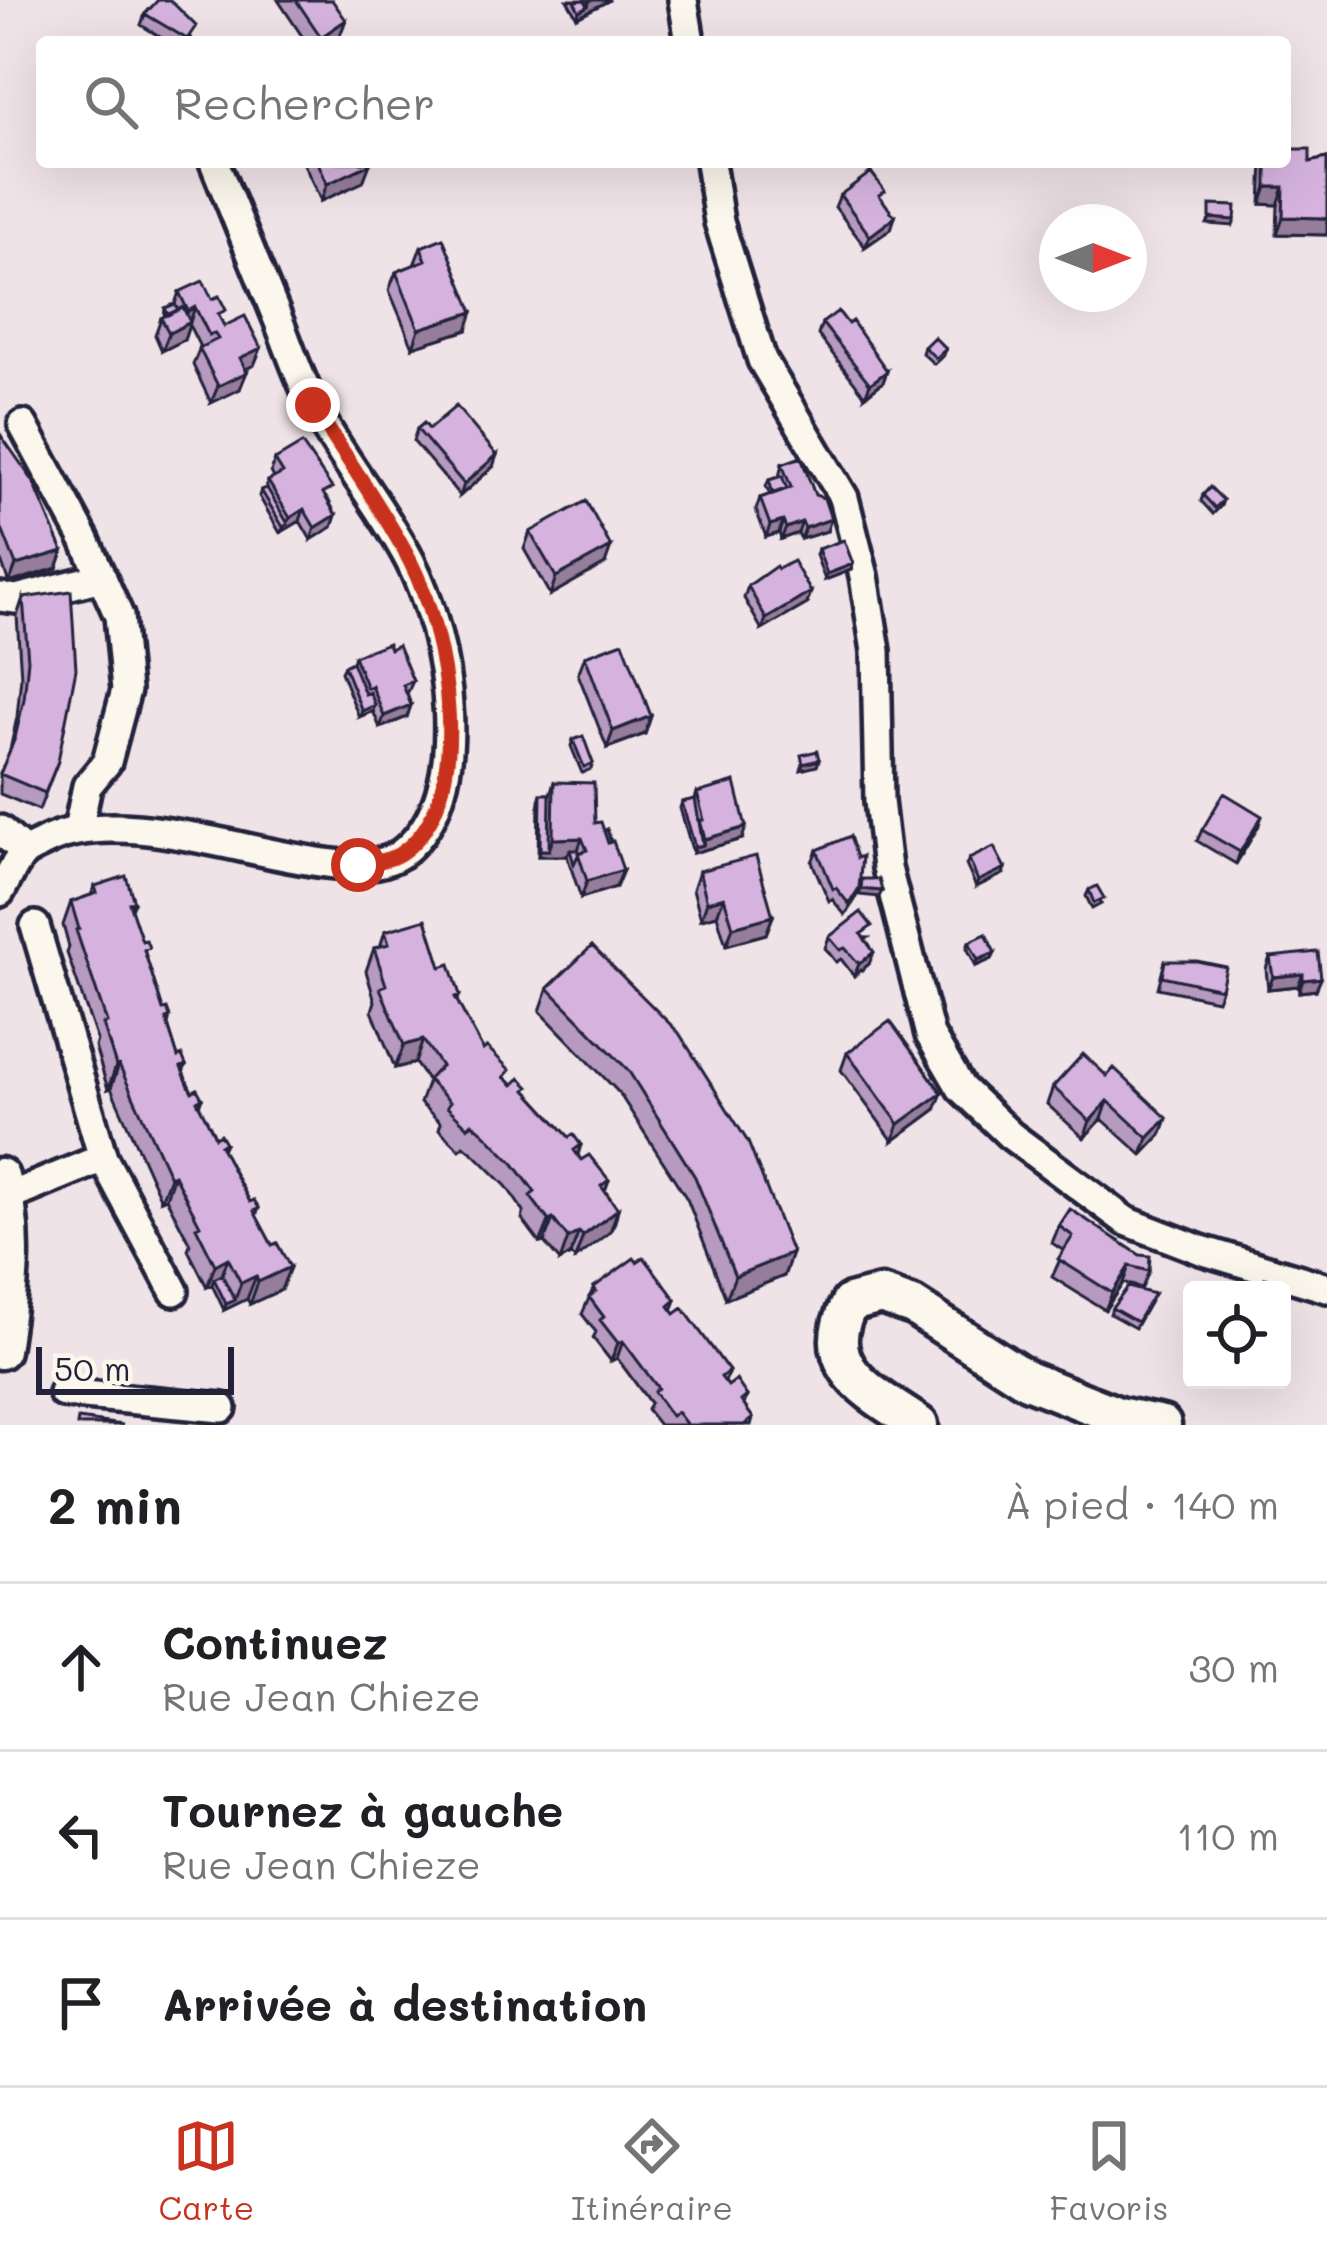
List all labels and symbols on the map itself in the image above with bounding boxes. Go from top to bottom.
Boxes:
north arrow [1039,204,1147,312]
route end [286,378,340,432]
route start [331,838,385,892]
scale bar [36,1341,234,1394]

